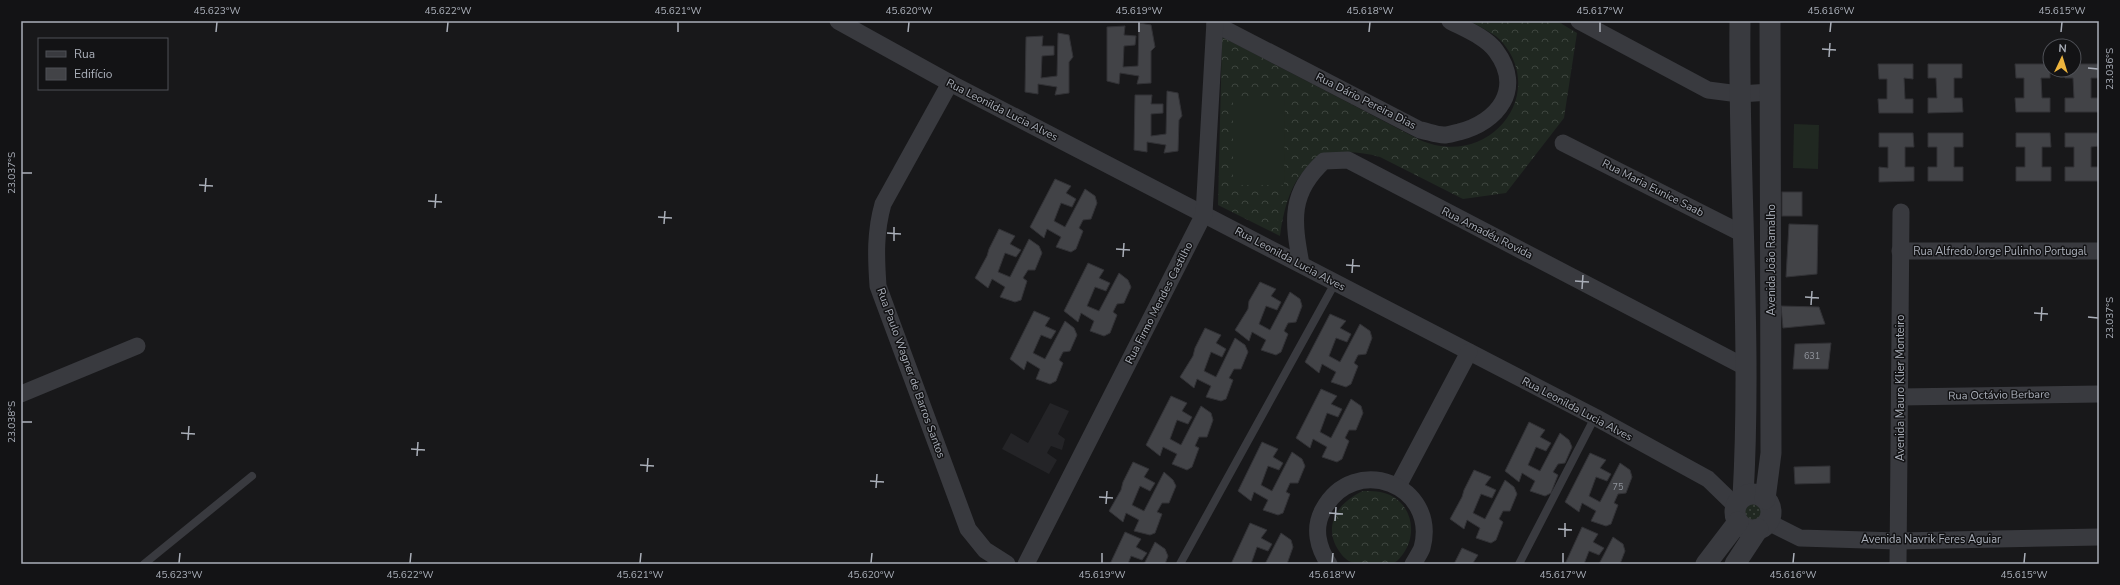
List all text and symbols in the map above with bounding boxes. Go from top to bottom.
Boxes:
text: 45.623°W [193,4,241,18]
text: 45.622°W [424,4,472,18]
text: 45.621°W [654,4,702,18]
text: 45.620°W [885,4,933,18]
text: 45.619°W [1115,4,1163,18]
text: 45.618°W [1346,4,1394,18]
text: 45.617°W [1576,4,1624,18]
text: 45.616°W [1807,4,1855,18]
text: 45.615°W [2038,4,2086,18]
legend [38,38,168,90]
north arrow [2042,38,2082,78]
text: N [2058,41,2067,56]
text: Rua [74,46,95,62]
text: 23.036°S [2103,48,2117,90]
text: Edifício [74,66,113,82]
street label: Rua Dário Pereira Dias [1313,69,1419,133]
street label: Rua Leonilda Lucia Alves [944,75,1060,145]
text: 23.037°S [5,152,19,194]
street label: Rua Maria Eunice Saab [1599,156,1707,220]
street label: Rua Amadéu Rovida [1439,204,1535,263]
street label: Avenida João Ramalho [1764,204,1779,316]
street label: Rua Leonilda Lucia Alves [1232,223,1348,295]
street label: Rua Firmo Mendes Castilho [1122,239,1196,367]
street label: Rua Alfredo Jorge Pulinho Portugal [1913,244,2088,259]
street label: Rua Paulo Wagner de Barros Santos [873,286,949,460]
text: 23.037°S [2103,297,2117,339]
street label: Avenida Mauro Klier Monteiro [1893,315,1908,461]
house number: 631 [1804,350,1820,362]
street label: Rua Leonilda Lucia Alves [1519,373,1635,445]
street label: Rua Octávio Berbare [1948,387,2050,403]
text: 23.038°S [5,401,19,443]
house number: 75 [1613,481,1623,493]
street label: Avenida Navrik Feres Aguiar [1861,532,2001,547]
text: 45.623°W [155,568,203,582]
text: 45.622°W [386,568,434,582]
text: 45.621°W [616,568,664,582]
text: 45.620°W [847,568,895,582]
text: 45.619°W [1078,568,1126,582]
text: 45.618°W [1308,568,1356,582]
text: 45.617°W [1539,568,1587,582]
text: 45.616°W [1769,568,1817,582]
text: 45.615°W [2000,568,2048,582]

